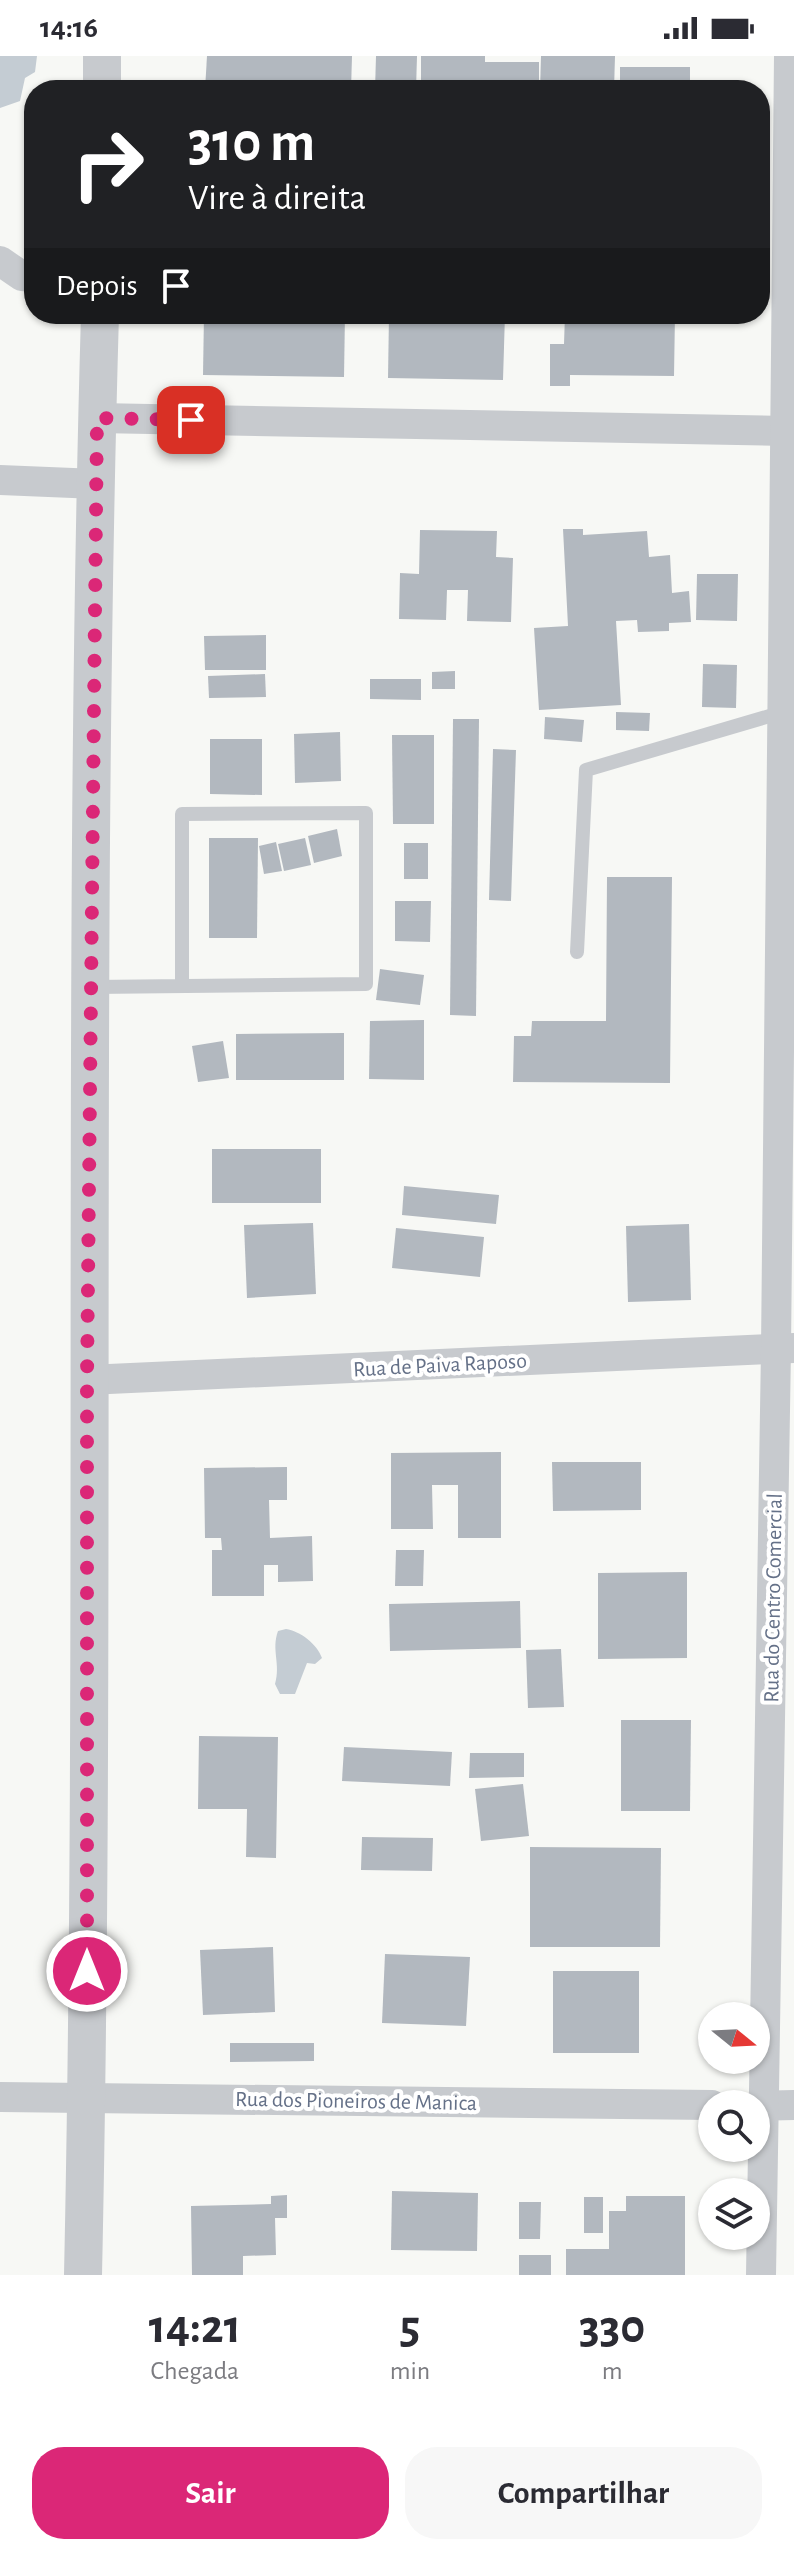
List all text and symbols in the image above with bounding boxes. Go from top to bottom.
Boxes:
text: 14:16 [40,13,98,43]
icon: right [56,112,160,216]
text: 310 m [188,115,315,171]
text: Vire à direita [188,180,366,216]
icon: arrive [154,264,198,308]
text: Depois [56,271,138,301]
pin [157,386,225,454]
icon: arrive [169,398,213,442]
street label: Rua de Paiva Raposo [353,1349,527,1381]
street label: Rua do Centro Comercial [760,1493,786,1703]
position arrow [45,1929,129,2013]
north arrow [698,2002,770,2074]
map controls [698,2002,770,2250]
street label: Rua dos Pioneiros de Manica [235,2088,477,2114]
button: search [698,2090,770,2162]
button: layers [698,2178,770,2250]
text: 14:21 [149,2304,241,2352]
text: 5 [400,2304,420,2352]
text: 330 [579,2304,645,2352]
text: Chegada [151,2358,239,2384]
text: min [390,2358,430,2384]
text: m [602,2358,622,2384]
button: Sair [32,2447,389,2539]
button: Compartilhar [405,2447,762,2539]

